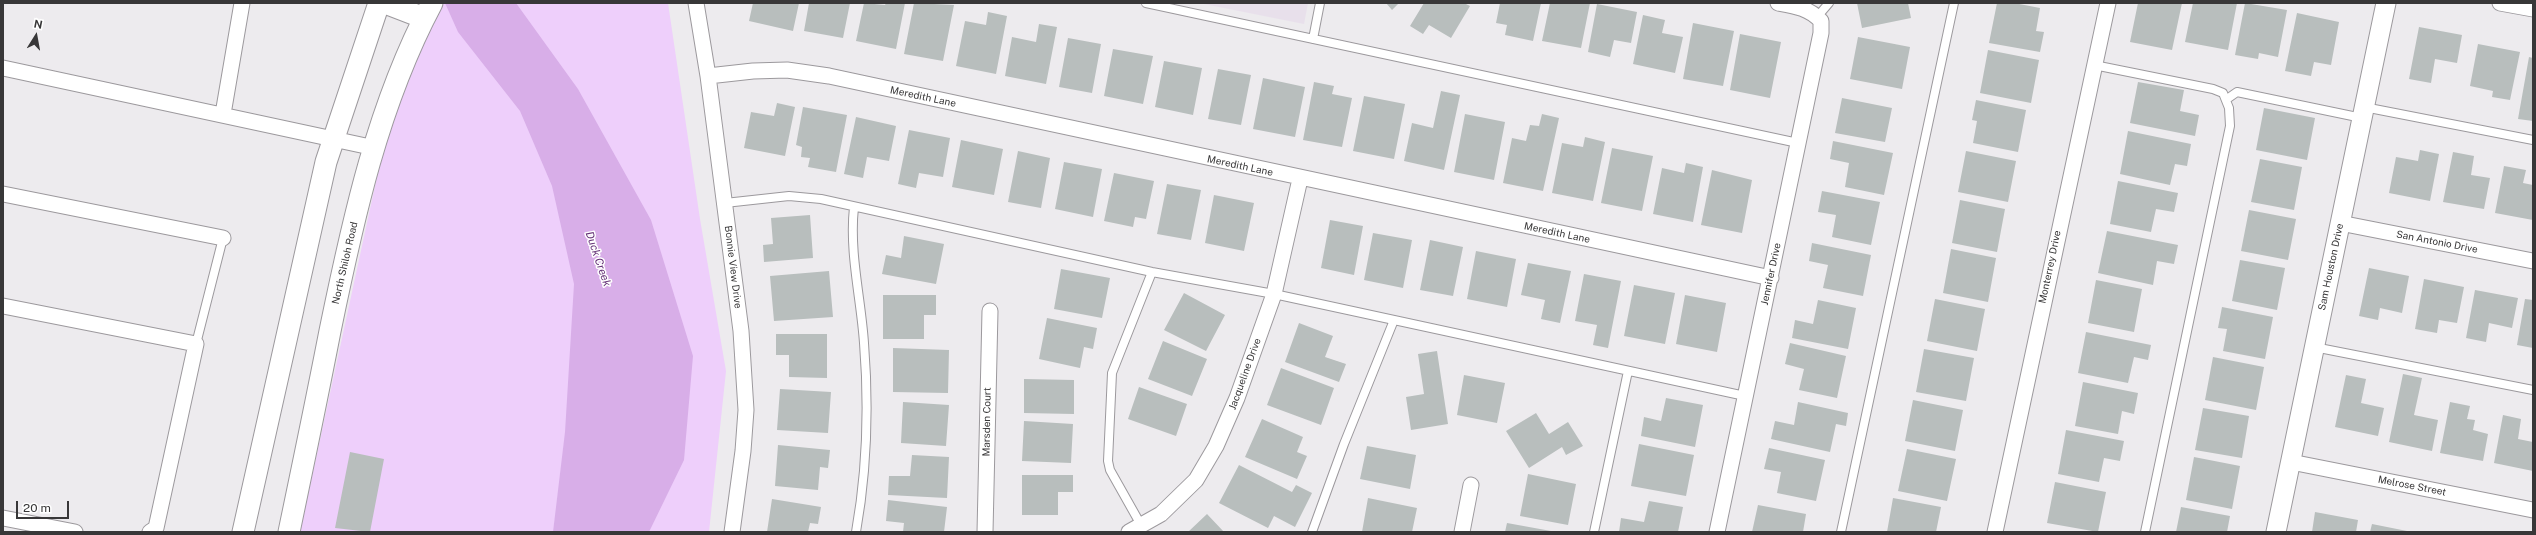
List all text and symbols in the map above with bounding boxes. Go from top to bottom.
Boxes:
north arrow [16,16,56,56]
text: N [33,18,44,31]
street label: Meredith Lane [889,84,957,110]
street label: Meredith Lane [1206,153,1274,179]
street label: Meredith Lane [1523,220,1591,246]
street label: North Shiloh Road [330,221,360,305]
street label: Sam Houston Drive [2316,222,2346,312]
street label: Bonnie View Drive [722,225,744,309]
street label: San Antonio Drive [2395,228,2479,256]
street label: Monterrey Drive [2036,229,2064,305]
water label: Duck Creek [582,230,614,288]
street label: Jennifer Drive [1759,242,1783,306]
street label: Jacqueline Drive [1226,336,1264,412]
street label: Marsden Court [980,387,994,457]
street label: Melrose Street [2377,474,2447,498]
scale bar [18,493,71,519]
text: 20 m [23,501,51,515]

